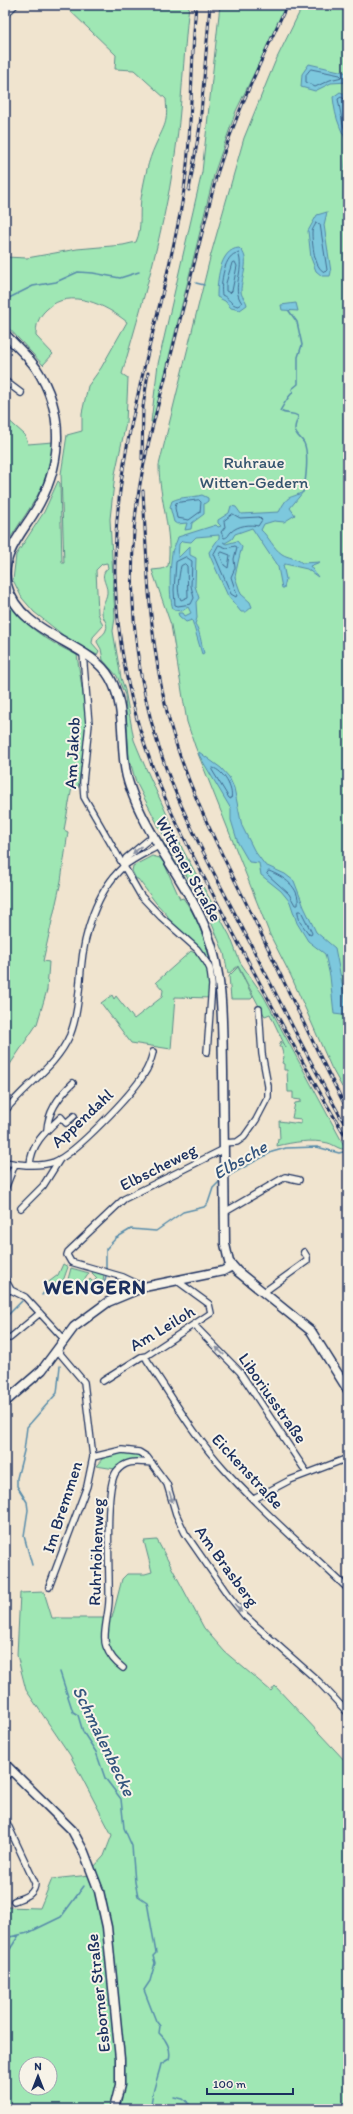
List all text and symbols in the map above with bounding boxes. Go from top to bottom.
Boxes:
park label: Ruhraue Witten-Gedern [200,452,309,492]
street label: Am Jakob [60,716,84,789]
street label: Wittener Straße [152,813,226,925]
one-way arrow [131,845,142,854]
street label: Appendahl [47,1084,117,1152]
water label: Elbsche [209,1135,272,1184]
street label: Elbscheweg [116,1139,200,1195]
district label: WENGERN [43,1274,147,1299]
street label: Am Leiloh [126,1301,198,1355]
one-way arrow [215,1346,225,1355]
street label: Liboriusstraße [234,1349,312,1447]
street label: Eickenstraße [208,1429,288,1513]
street label: Im Bremmen [38,1458,86,1556]
one-way arrow [168,1491,174,1503]
street label: Ruhrhöhenweg [84,1498,108,1606]
street label: Am Brasberg [191,1522,263,1611]
one-way arrow [233,1602,242,1613]
water label: Schmalenbecke [68,1682,141,1801]
street label: Esborner Straße [82,1933,114,2053]
north arrow [18,2056,58,2096]
text: N [34,2060,42,2073]
scale bar [207,2070,293,2096]
text: 100 m [213,2077,246,2091]

